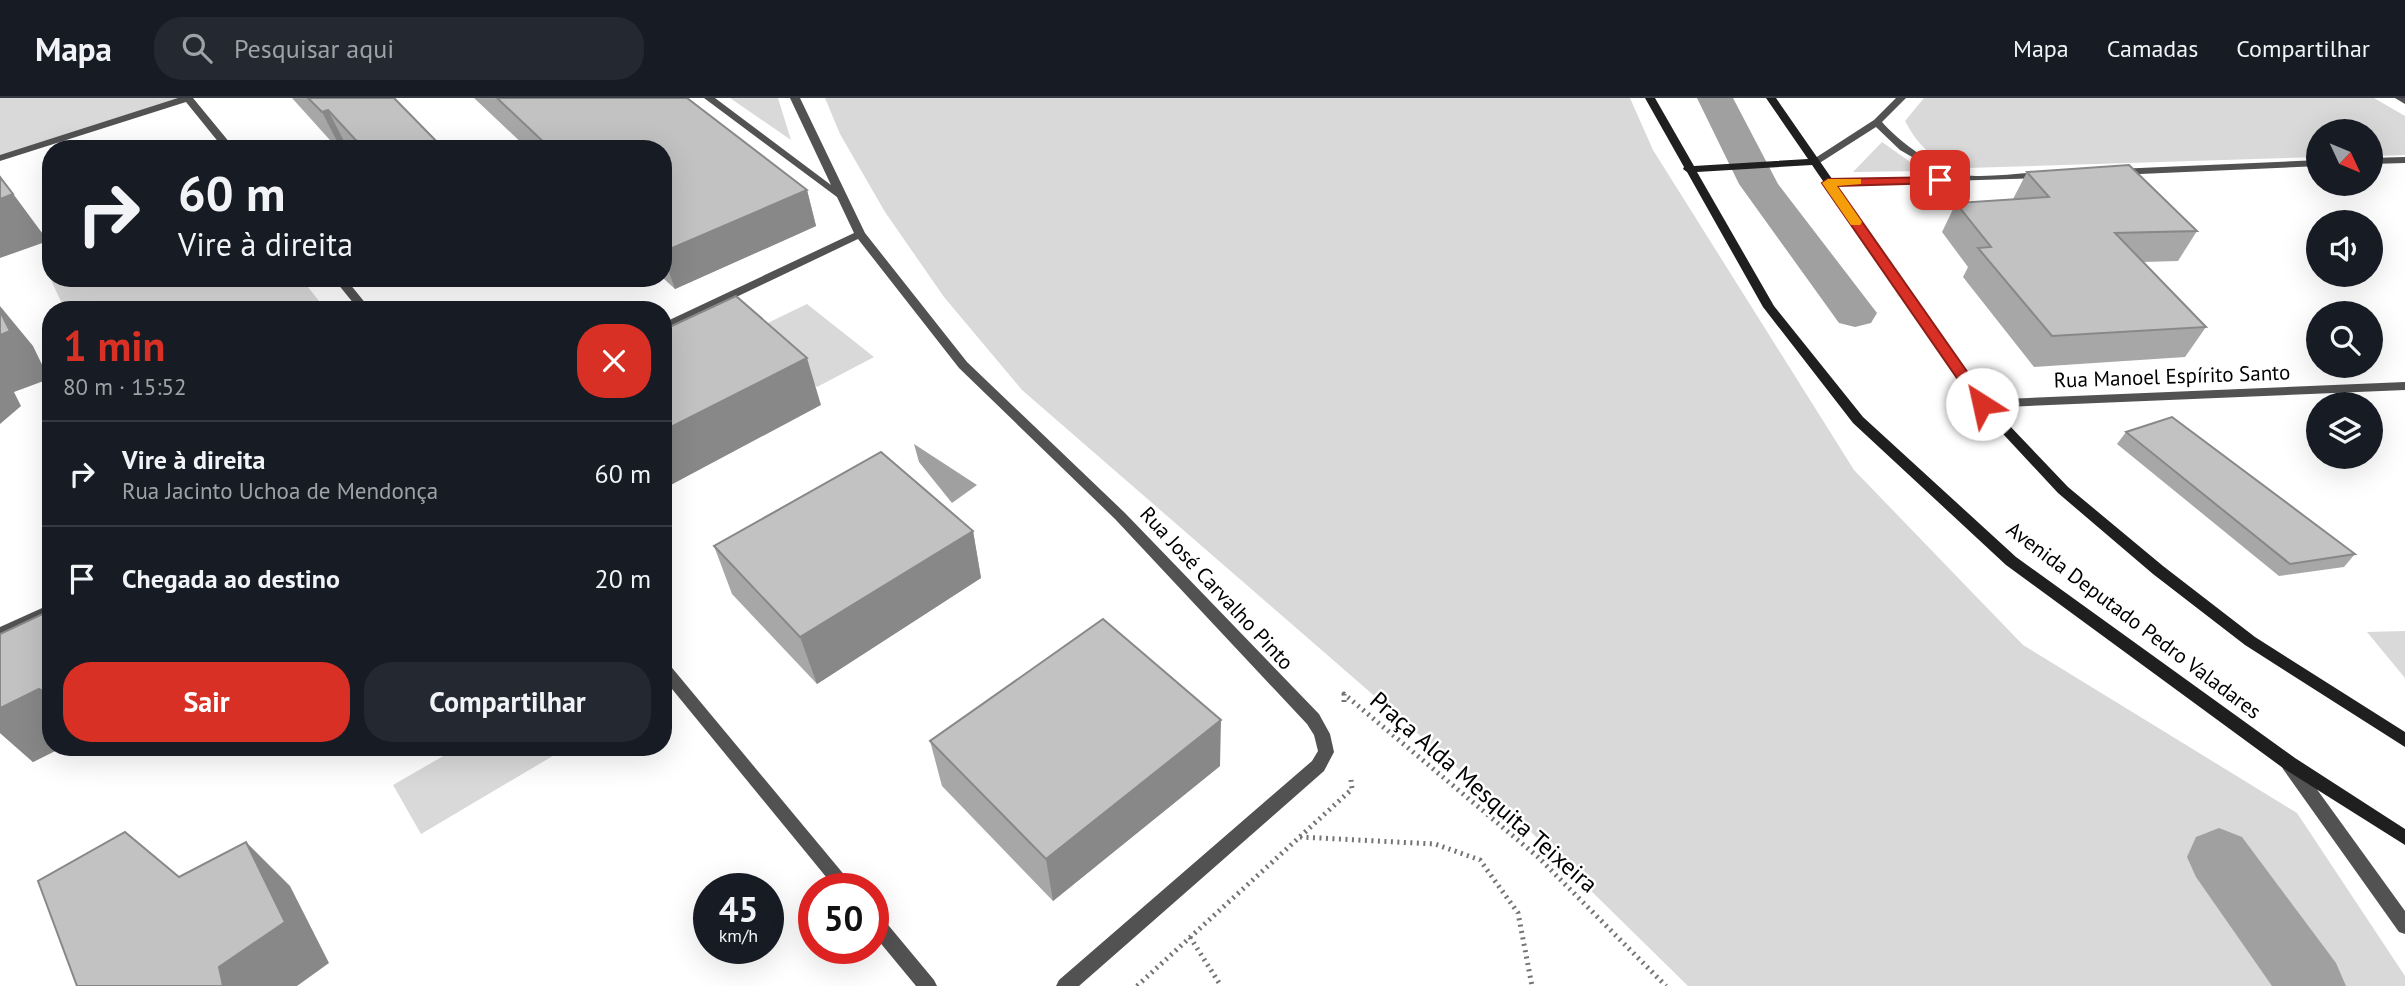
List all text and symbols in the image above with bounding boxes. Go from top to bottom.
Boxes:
search box [154,17,644,80]
text: Mapa [35,27,112,70]
icon: search [178,29,216,67]
text: Pesquisar aqui [234,32,394,65]
text: Mapa [2013,33,2069,64]
text: Camadas [2107,33,2198,64]
text: Compartilhar [2236,33,2370,64]
north arrow [2306,119,2384,196]
map controls [2306,119,2383,469]
pin [1910,150,1970,210]
text: 60 m [178,161,285,225]
icon: arrive [1921,161,1959,199]
icon: right [63,168,154,259]
button: sound [2306,210,2383,287]
text: Vire à direita [178,223,353,265]
button: search [2306,301,2383,378]
text: 1 min [63,318,165,373]
button: close [577,324,651,398]
street label: Rua Manoel Espírito Santo [2053,358,2291,394]
position arrow [1945,367,2019,441]
text: 80 m · 15:52 [63,372,187,401]
button: layers [2306,392,2383,469]
text: Vire à direita [122,443,265,476]
icon: right [63,455,101,493]
text: 60 m [595,457,651,490]
text: Rua Jacinto Uchoa de Mendonça [122,476,438,505]
street label: Rua José Carvalho Pinto [1134,501,1300,675]
street label: Avenida Deputado Pedro Valadares [2001,515,2267,725]
icon: arrive [63,560,101,598]
text: Chegada ao destino [122,562,340,595]
text: 20 m [595,562,651,595]
button: Sair [63,662,350,742]
button: Compartilhar [364,662,651,742]
street label: Praça Alda Mesquita Teixeira [1364,685,1604,899]
speed limit sign: 50 [798,873,889,964]
text: 45 [719,886,758,932]
text: km/h [719,924,758,947]

